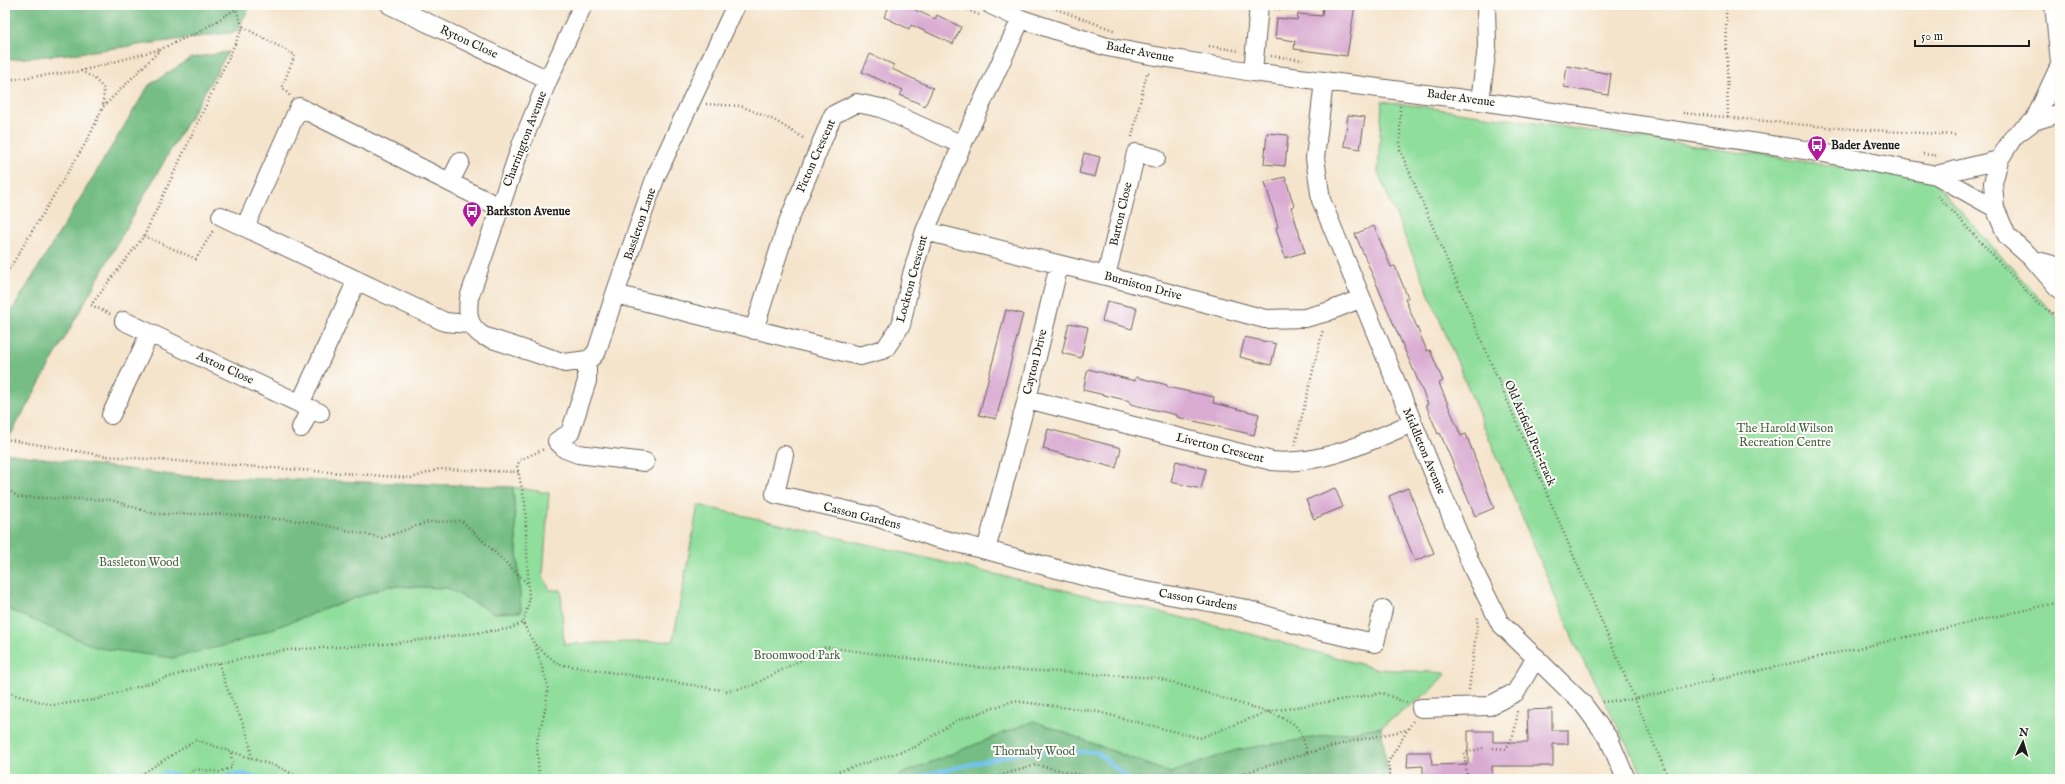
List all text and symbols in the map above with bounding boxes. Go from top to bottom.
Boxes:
street label: Ryton Close [438,22,501,62]
scale bar [1915,22,2029,48]
text: 50 m [1921,29,1943,44]
street label: Bader Avenue [1105,38,1176,66]
street label: Bader Avenue [1426,86,1497,110]
street label: Charrington Avenue [500,89,550,189]
street label: Picton Crescent [793,117,839,195]
bus stop icon: Bader Avenue [1806,134,1828,162]
place label: Bader Avenue [1831,138,1900,153]
street label: Barton Close [1106,180,1136,247]
street label: Bassleton Lane [621,185,660,262]
bus stop icon: Barkston Avenue [461,200,483,228]
place label: Barkston Avenue [486,204,571,219]
street label: Lockton Crescent [893,234,931,324]
street label: Burniston Drive [1102,268,1184,304]
street label: Cayton Drive [1020,327,1051,396]
street label: Axton Close [193,348,256,388]
street label: Old Airfield Peri-track [1501,378,1559,489]
street label: Middleton Avenue [1399,406,1449,497]
park label: The Harold Wilson Recreation Centre [1737,421,1834,450]
street label: Liverton Crescent [1174,430,1266,466]
street label: Casson Gardens [822,499,902,533]
park label: Bassleton Wood [99,555,180,570]
street label: Casson Gardens [1158,586,1238,614]
park label: Broomwood Park [754,648,841,663]
north arrow [2003,722,2043,762]
text: N [2017,726,2030,740]
park label: Thornaby Wood [993,744,1076,759]

